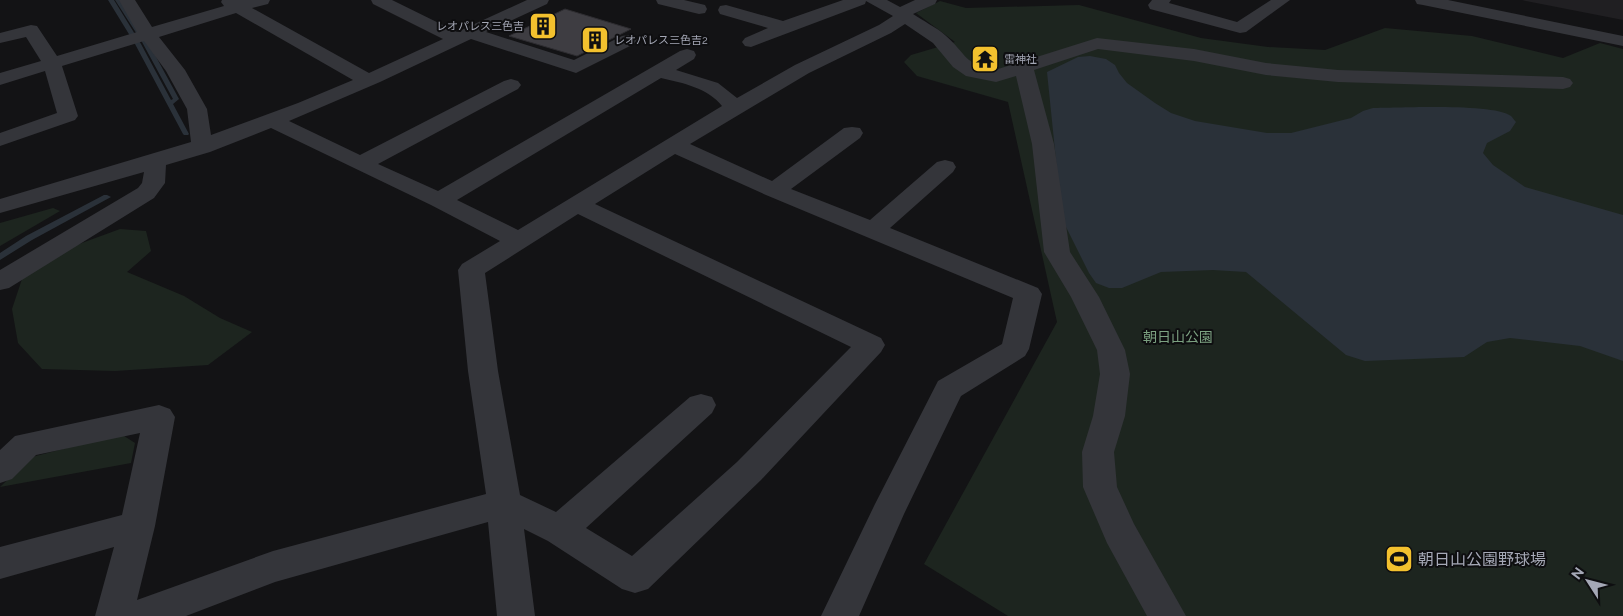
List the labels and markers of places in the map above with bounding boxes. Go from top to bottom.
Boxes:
building icon: レオパレス三色吉 [528,11,558,41]
place label: レオパレス三色吉 [436,20,524,33]
building icon: レオパレス三色吉2 [580,25,610,55]
place label: レオパレス三色吉2 [614,34,708,47]
temple icon: 雷神社 [970,44,1000,74]
place label: 雷神社 [1004,53,1037,66]
sports icon: 朝日山公園野球場 [1384,544,1414,574]
place label: 朝日山公園野球場 [1418,550,1546,569]

